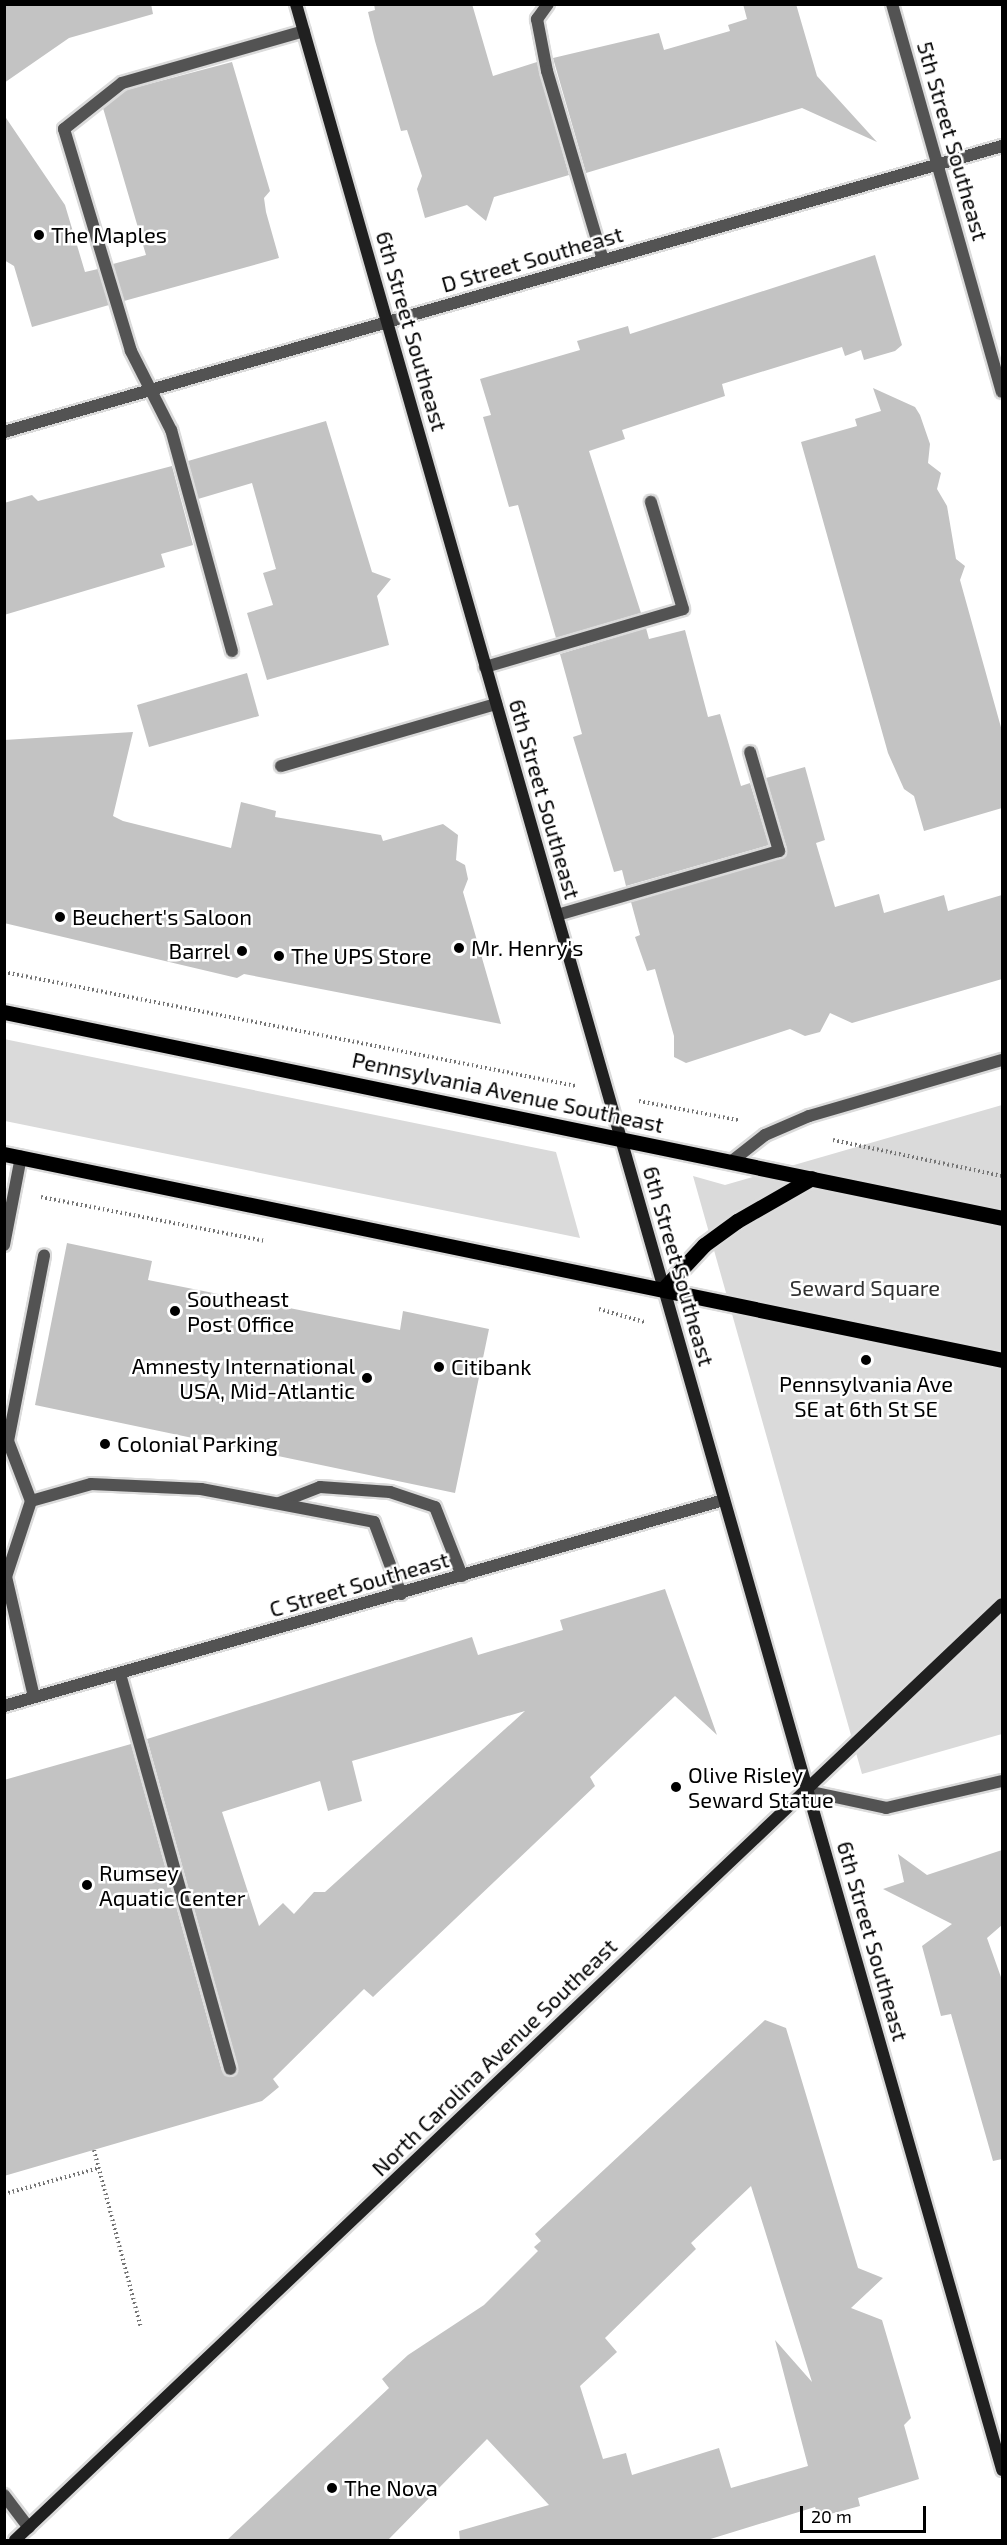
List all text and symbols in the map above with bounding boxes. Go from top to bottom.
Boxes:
street label: 5th Street Southeast [912,38,994,244]
street label: D Street Southeast [438,220,626,298]
place label: The Maples [51,222,167,248]
marker: The Maples [32,228,46,242]
street label: 6th Street Southeast [371,228,453,434]
street label: 6th Street Southeast [504,696,586,902]
place label: Beuchert's Saloon [72,904,252,930]
marker: Beuchert's Saloon [53,910,67,924]
place label: Mr. Henry's [471,935,583,961]
place label: Barrel [169,938,230,964]
marker: Mr. Henry's [452,941,466,955]
place label: The UPS Store [291,943,432,969]
marker: Barrel [235,944,249,958]
marker: The UPS Store [272,949,286,963]
street label: Pennsylvania Avenue Southeast [349,1046,667,1138]
street label: 6th Street Southeast [638,1163,720,1369]
park label: Seward Square [790,1275,940,1301]
place label: Southeast Post Office [187,1285,294,1336]
marker: Southeast Post Office [168,1304,182,1318]
place label: Amnesty International USA, Mid-Atlantic [131,1352,355,1404]
marker: Pennsylvania Ave SE at 6th St SE [859,1353,873,1367]
place label: Citibank [451,1354,531,1380]
marker: Citibank [432,1360,446,1374]
place label: Pennsylvania Ave SE at 6th St SE [779,1370,953,1422]
marker: Amnesty International USA, Mid-Atlantic [360,1371,374,1385]
place label: Colonial Parking [117,1431,278,1457]
marker: Colonial Parking [98,1437,112,1451]
street label: C Street Southeast [266,1546,452,1622]
place label: Olive Risley Seward Statue [688,1761,834,1813]
marker: Olive Risley Seward Statue [669,1780,683,1794]
street label: 6th Street Southeast [832,1838,914,2044]
place label: Rumsey Aquatic Center [99,1859,245,1910]
marker: Rumsey Aquatic Center [80,1878,94,1892]
street label: North Carolina Avenue Southeast [366,1933,622,2181]
place label: The Nova [344,2475,438,2501]
marker: The Nova [325,2481,339,2495]
scale bar [803,2494,929,2532]
text: 20 m [811,2505,852,2527]

